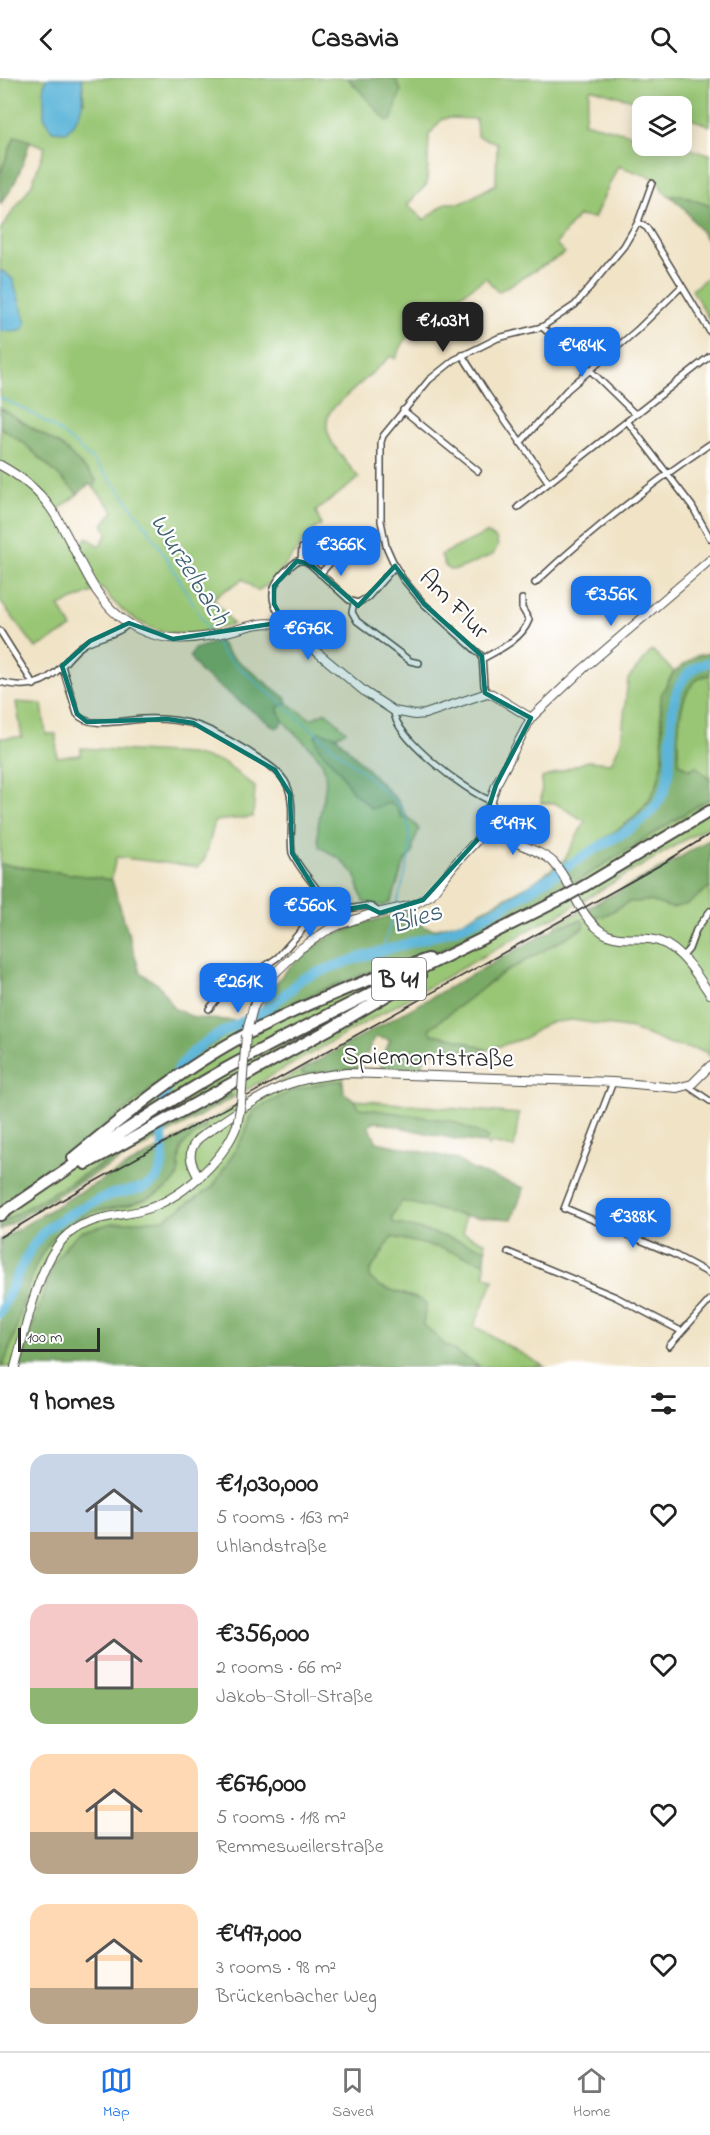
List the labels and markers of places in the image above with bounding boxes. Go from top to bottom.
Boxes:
pin: €1.03M [394,302,492,353]
pin: €484K [540,327,624,378]
pin: €366K [299,526,383,577]
pin: €356K [569,576,653,627]
pin: €676K [266,610,350,661]
pin: €497K [471,805,555,856]
pin: €560K [268,887,352,938]
pin: €261K [196,963,280,1014]
pin: €388K [591,1198,675,1249]

